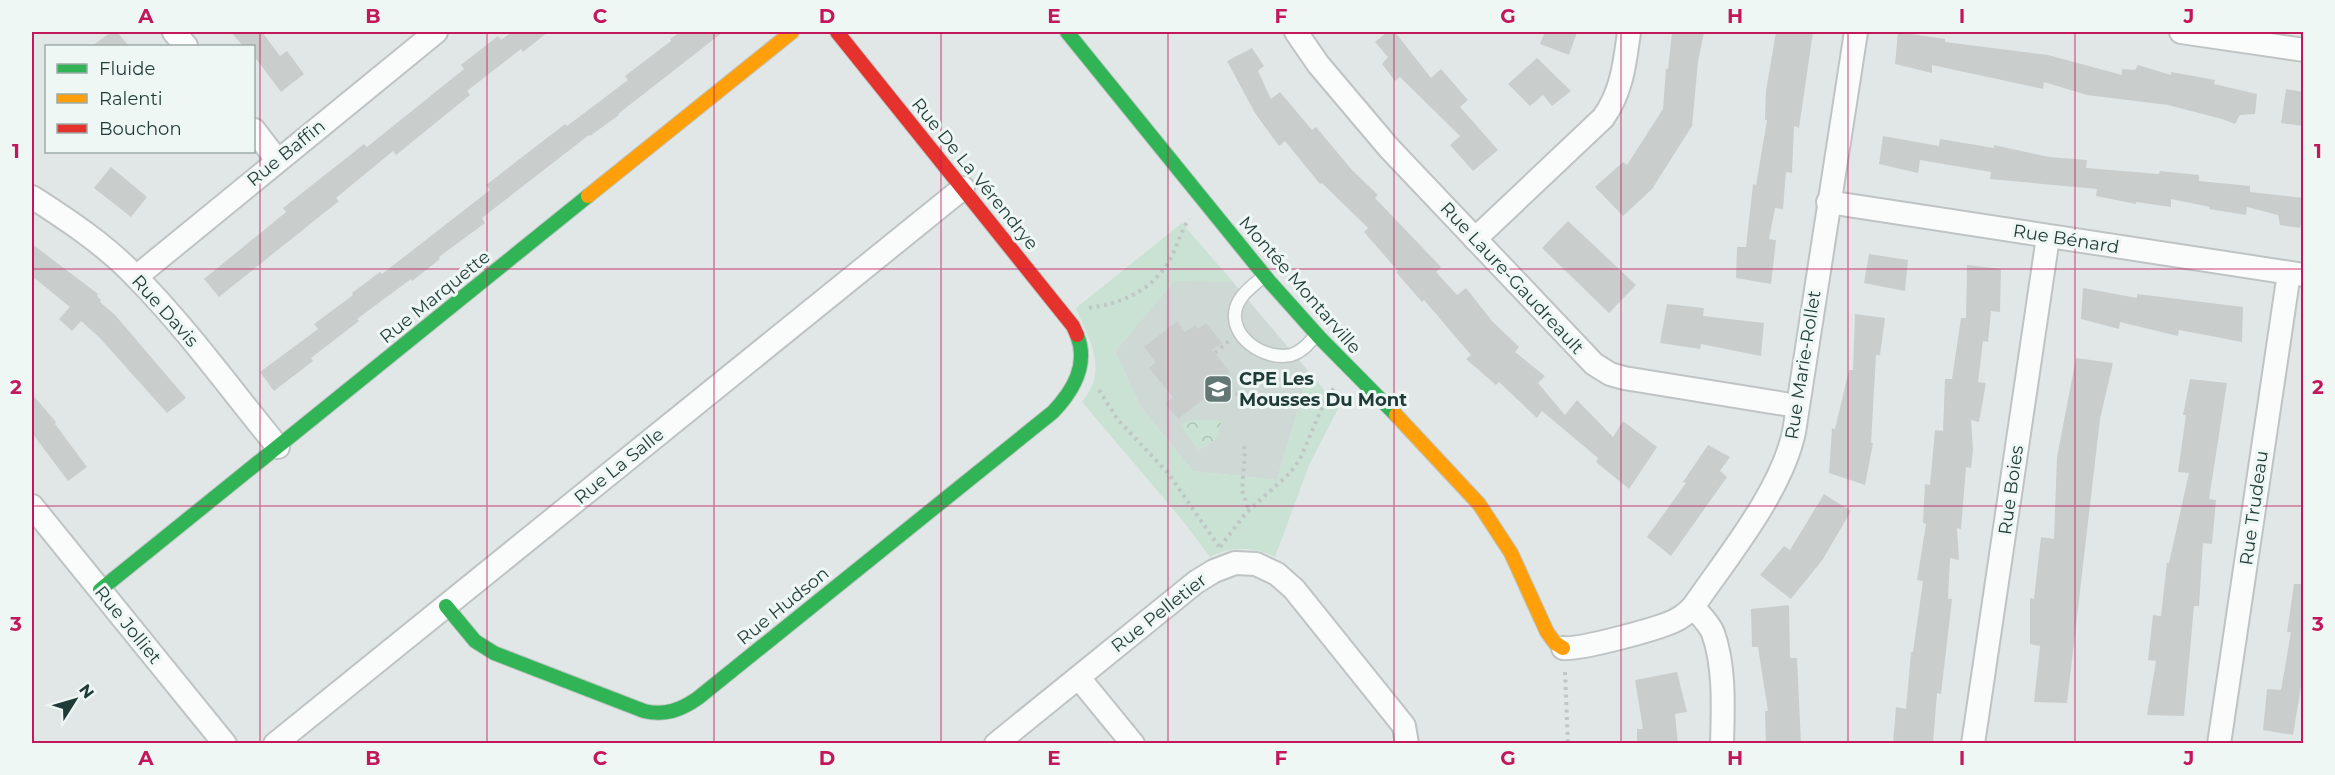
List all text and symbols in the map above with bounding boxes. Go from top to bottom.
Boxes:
text: A [137,4,154,28]
text: B [365,4,381,28]
text: C [593,4,608,28]
text: D [819,4,835,28]
text: E [1047,4,1061,28]
text: F [1275,4,1288,28]
text: G [1500,4,1516,28]
text: H [1727,4,1743,28]
text: I [1959,4,1965,28]
text: J [2183,4,2194,28]
legend [45,45,255,153]
text: Fluide [99,58,155,80]
text: Ralenti [99,88,163,110]
street label: Rue De La Vérendrye [907,94,1043,255]
street label: Rue Baffin [243,115,329,191]
text: Bouchon [99,118,182,140]
text: 1 [12,139,20,163]
text: 1 [2314,139,2322,163]
street label: Rue Laure-Gaudreault [1436,197,1588,359]
street label: Montée Montarville [1234,212,1366,358]
street label: Rue Bénard [2011,220,2121,258]
street label: Rue Marquette [375,246,495,348]
street label: Rue Davis [127,270,203,352]
street label: Rue Marie-Rollet [1780,289,1826,441]
place label: CPE Les Mousses Du Mont [1239,368,1407,411]
school or university icon: CPE Les Mousses Du Mont [1202,373,1234,405]
text: 2 [10,375,22,399]
text: 2 [2312,375,2324,399]
street label: Rue La Salle [570,423,668,509]
street label: Rue Boies [1994,444,2028,536]
street label: Rue Trudeau [2235,449,2273,567]
street label: Rue Hudson [733,562,833,650]
street label: Rue Pelletier [1107,569,1211,657]
street label: Rue Jolliet [90,582,166,668]
text: 3 [9,612,22,636]
text: 3 [2311,612,2324,636]
north arrow [45,670,105,730]
text: N [75,680,98,702]
text: A [137,746,154,770]
text: B [365,746,381,770]
text: C [593,746,608,770]
text: D [819,746,835,770]
text: E [1047,746,1061,770]
text: F [1275,746,1288,770]
text: G [1500,746,1516,770]
text: H [1727,746,1743,770]
text: I [1959,746,1965,770]
text: J [2183,746,2194,770]

